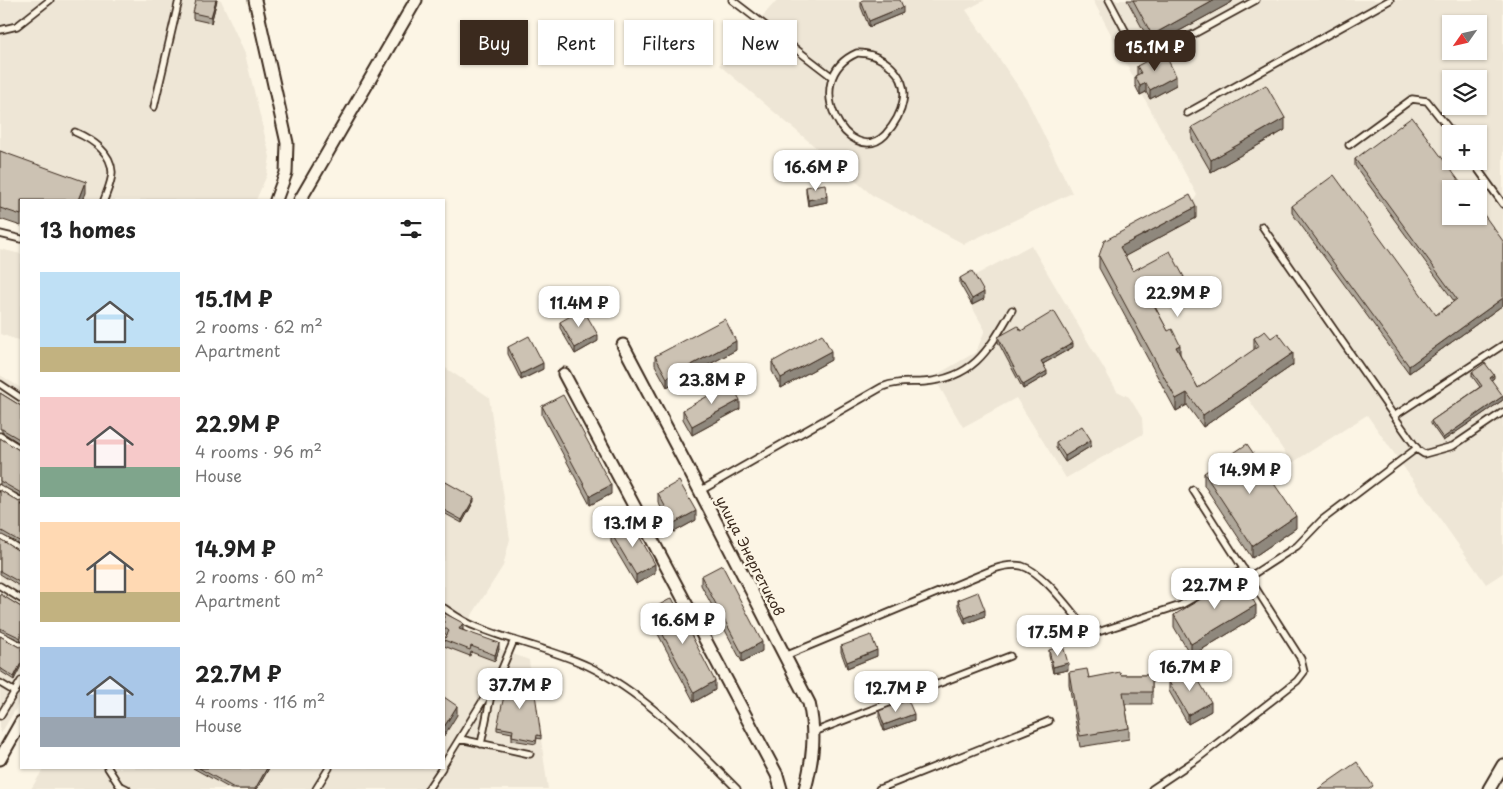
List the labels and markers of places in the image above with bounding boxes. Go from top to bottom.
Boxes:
pin: 15.1M ₽ [1109,30,1201,72]
pin: 16.6M ₽ [770,150,862,192]
pin: 22.9M ₽ [1132,276,1224,318]
pin: 11.4M ₽ [533,286,625,328]
pin: 23.8M ₽ [666,362,758,405]
pin: 14.9M ₽ [1204,452,1296,495]
pin: 13.1M ₽ [587,506,679,548]
pin: 22.7M ₽ [1169,568,1261,610]
pin: 16.6M ₽ [637,602,729,645]
pin: 17.5M ₽ [1012,614,1104,657]
pin: 16.7M ₽ [1144,650,1236,692]
pin: 37.7M ₽ [474,668,566,710]
pin: 12.7M ₽ [850,670,942,713]

